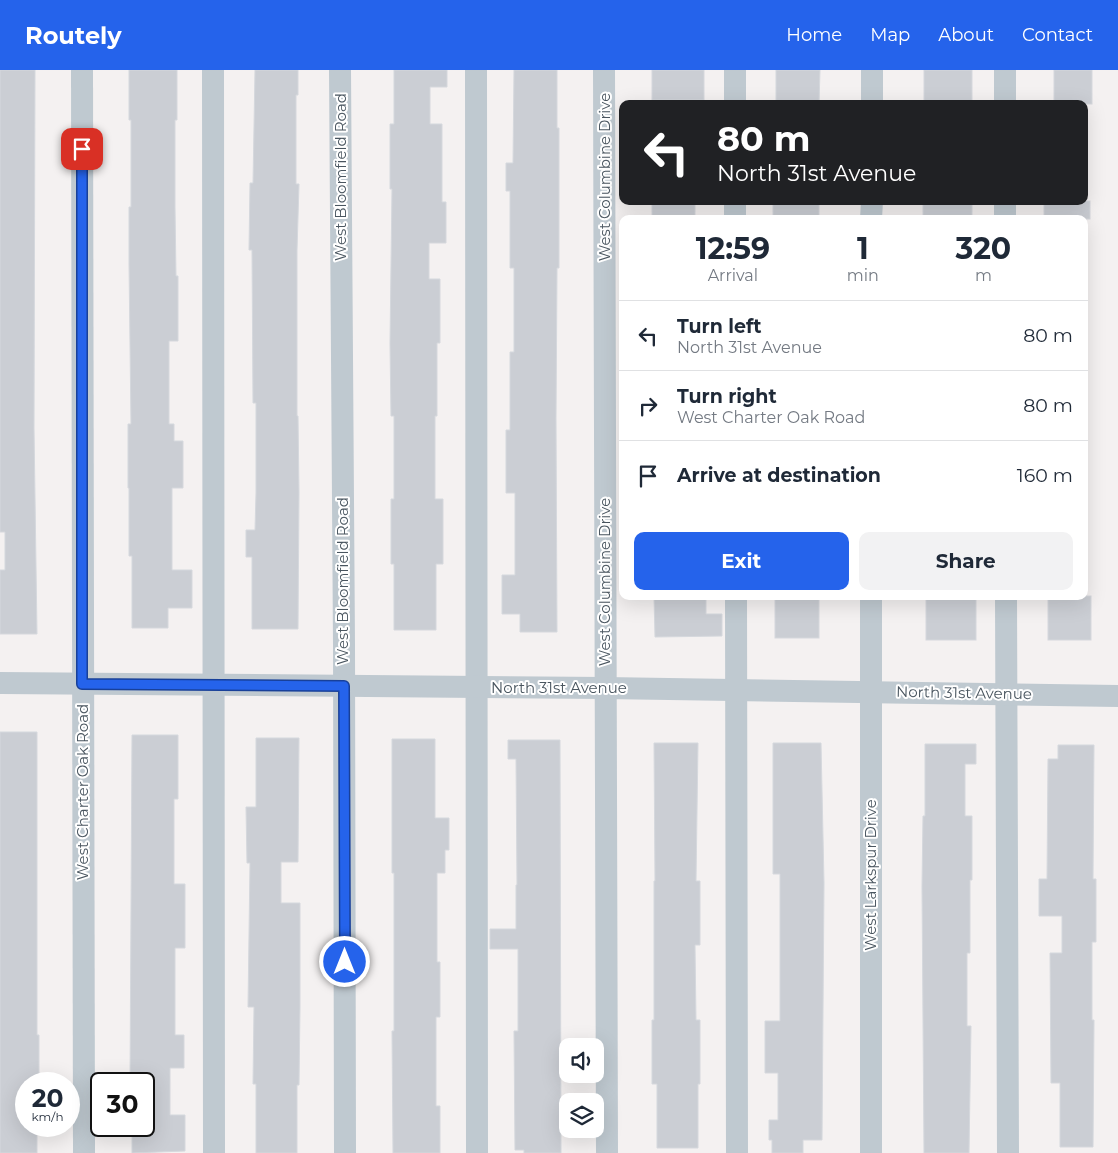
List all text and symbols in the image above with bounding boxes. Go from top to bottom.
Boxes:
text: Routely [25,21,122,50]
text: Home [786,24,842,46]
text: Map [870,24,910,46]
text: About [938,24,994,46]
text: Contact [1022,24,1093,46]
street label: West Bloomfield Road [331,93,350,261]
street label: West Columbine Drive [595,93,614,261]
text: 80 m [717,117,811,160]
icon: left [634,120,699,185]
pin [61,128,103,170]
icon: arrive [68,135,96,163]
text: North 31st Avenue [717,160,916,187]
text: 12:59 [696,230,770,267]
text: 1 [857,230,869,267]
text: 320 [956,230,1011,267]
text: Arrival [708,266,758,285]
text: min [847,266,879,285]
text: m [975,266,992,285]
text: Turn left [677,315,762,338]
icon: left [634,322,662,350]
text: 80 m [1023,324,1073,347]
text: North 31st Avenue [677,338,822,357]
text: Turn right [677,385,777,408]
icon: right [634,392,662,420]
text: 80 m [1023,394,1073,417]
text: West Charter Oak Road [677,408,865,427]
icon: arrive [634,462,662,490]
text: Arrive at destination [677,464,881,487]
text: 160 m [1017,464,1073,487]
street label: West Bloomfield Road [333,497,352,665]
street label: West Columbine Drive [595,498,614,666]
button: Exit [634,532,849,590]
button: Share [859,532,1073,590]
street label: North 31st Avenue [491,678,627,697]
street label: North 31st Avenue [896,682,1032,703]
street label: West Charter Oak Road [73,704,92,880]
street label: West Larkspur Drive [861,799,880,951]
position arrow [318,935,370,987]
map controls [559,1038,604,1138]
button: sound [559,1038,604,1083]
speed limit sign: 30 [90,1072,155,1137]
text: 20 [32,1083,63,1113]
button: layers [559,1093,604,1138]
text: km/h [31,1109,64,1124]

